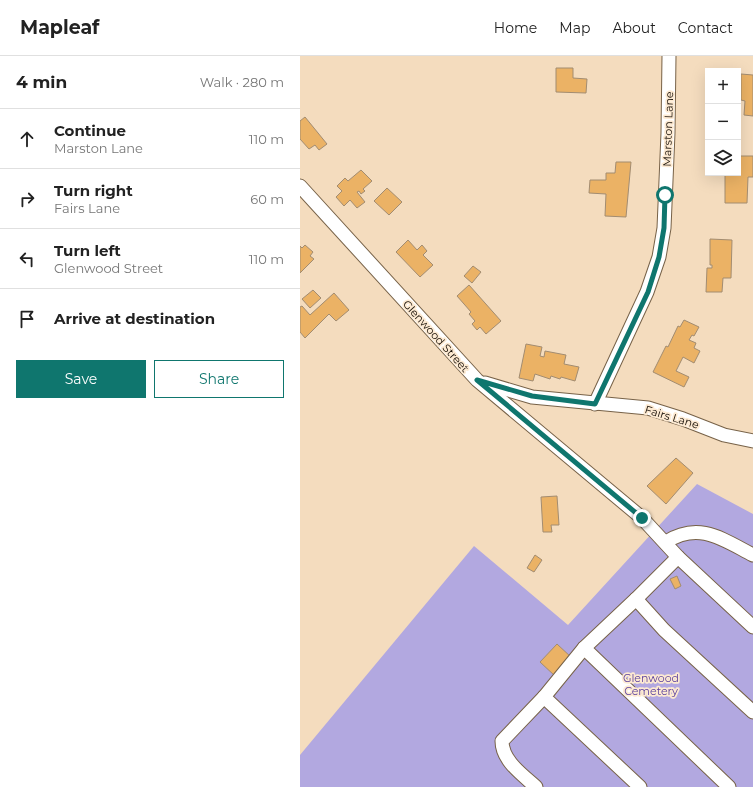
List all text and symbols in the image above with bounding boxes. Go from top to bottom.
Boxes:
text: Mapleaf [20,16,99,39]
text: Home [494,19,537,37]
text: Map [559,19,590,37]
text: About [612,19,656,37]
text: Contact [678,19,733,37]
map controls [705,68,741,176]
button: + [705,68,741,104]
text: 4 min [16,72,67,92]
text: Walk · 280 m [200,74,284,90]
street label: Marston Lane [660,91,676,167]
button: − [705,104,741,140]
text: Continue [54,121,126,140]
icon: ahead [16,128,38,150]
text: 110 m [249,131,284,147]
text: Marston Lane [54,140,143,156]
button: layers [705,140,741,176]
text: Turn right [54,181,133,200]
route start [656,186,674,204]
icon: right [16,188,38,210]
text: 60 m [250,191,284,207]
text: Fairs Lane [54,200,120,216]
text: Turn left [54,241,121,260]
icon: left [16,248,38,270]
text: 110 m [249,251,284,267]
text: Glenwood Street [54,260,163,276]
street label: Glenwood Street [400,297,472,375]
icon: arrive [16,308,38,330]
text: Arrive at destination [54,309,215,328]
button: Save [16,360,146,398]
button: Share [154,360,284,398]
street label: Fairs Lane [643,402,701,432]
route end [633,509,651,527]
park label: Glenwood Cemetery [623,671,679,698]

